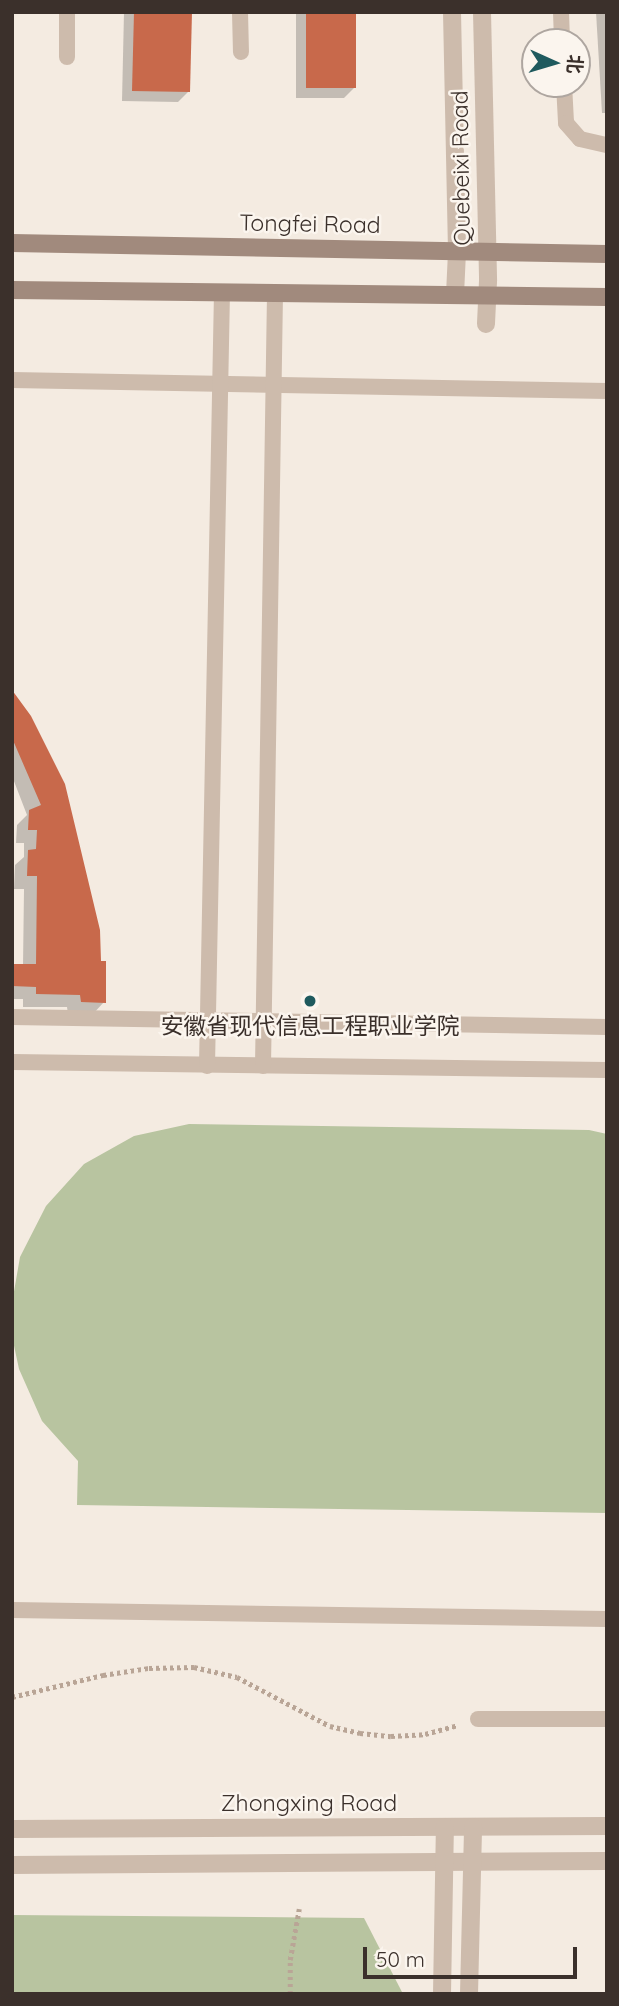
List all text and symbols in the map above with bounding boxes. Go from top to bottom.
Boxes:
north arrow [521,28,591,98]
text: 北 [562,54,588,75]
street label: Quebeixi Road [446,90,476,246]
street label: Tongfei Road [239,209,381,239]
marker: 安徽省现代信息工程职业学院 [302,993,318,1009]
place label: 安徽省现代信息工程职业学院 [161,1012,459,1040]
street label: Zhongxing Road [221,1789,397,1817]
scale bar [367,1932,580,1976]
text: 50 m [376,1946,425,1972]

